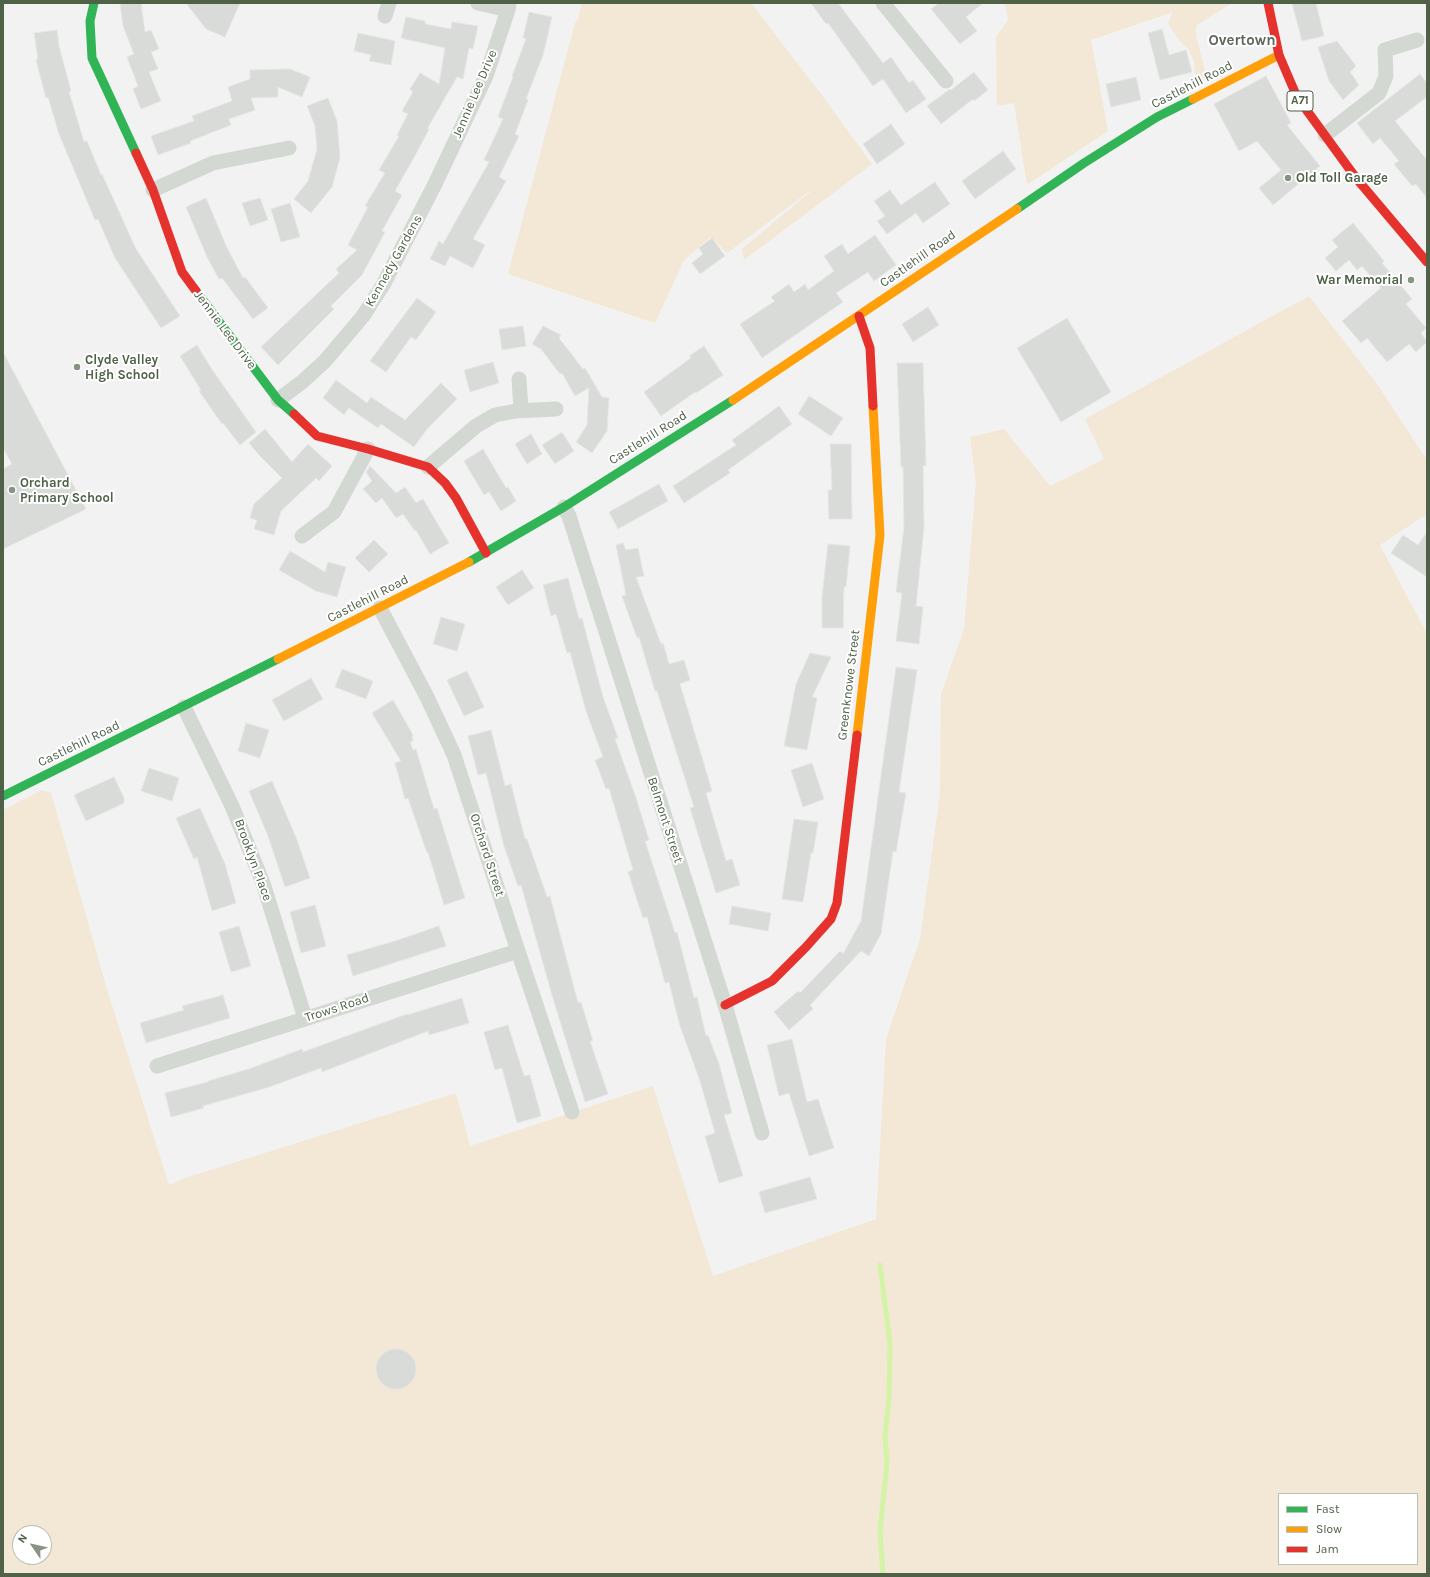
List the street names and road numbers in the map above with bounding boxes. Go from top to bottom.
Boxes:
street label: Jennie Lee Drive [449,48,501,140]
street label: Castlehill Road [1149,58,1235,112]
road number: A71 [1287,91,1313,111]
street label: Kennedy Gardens [362,212,426,310]
street label: Castlehill Road [877,227,959,291]
street label: Jennie Lee Drive [190,288,260,372]
street label: Castlehill Road [606,408,690,468]
street label: Castlehill Road [325,572,411,626]
street label: Greenknowe Street [834,629,864,741]
street label: Castlehill Road [36,717,122,771]
street label: Belmont Street [644,775,686,865]
street label: Orchard Street [466,812,508,898]
street label: Brooklyn Place [231,817,275,903]
street label: Trows Road [303,990,371,1026]

